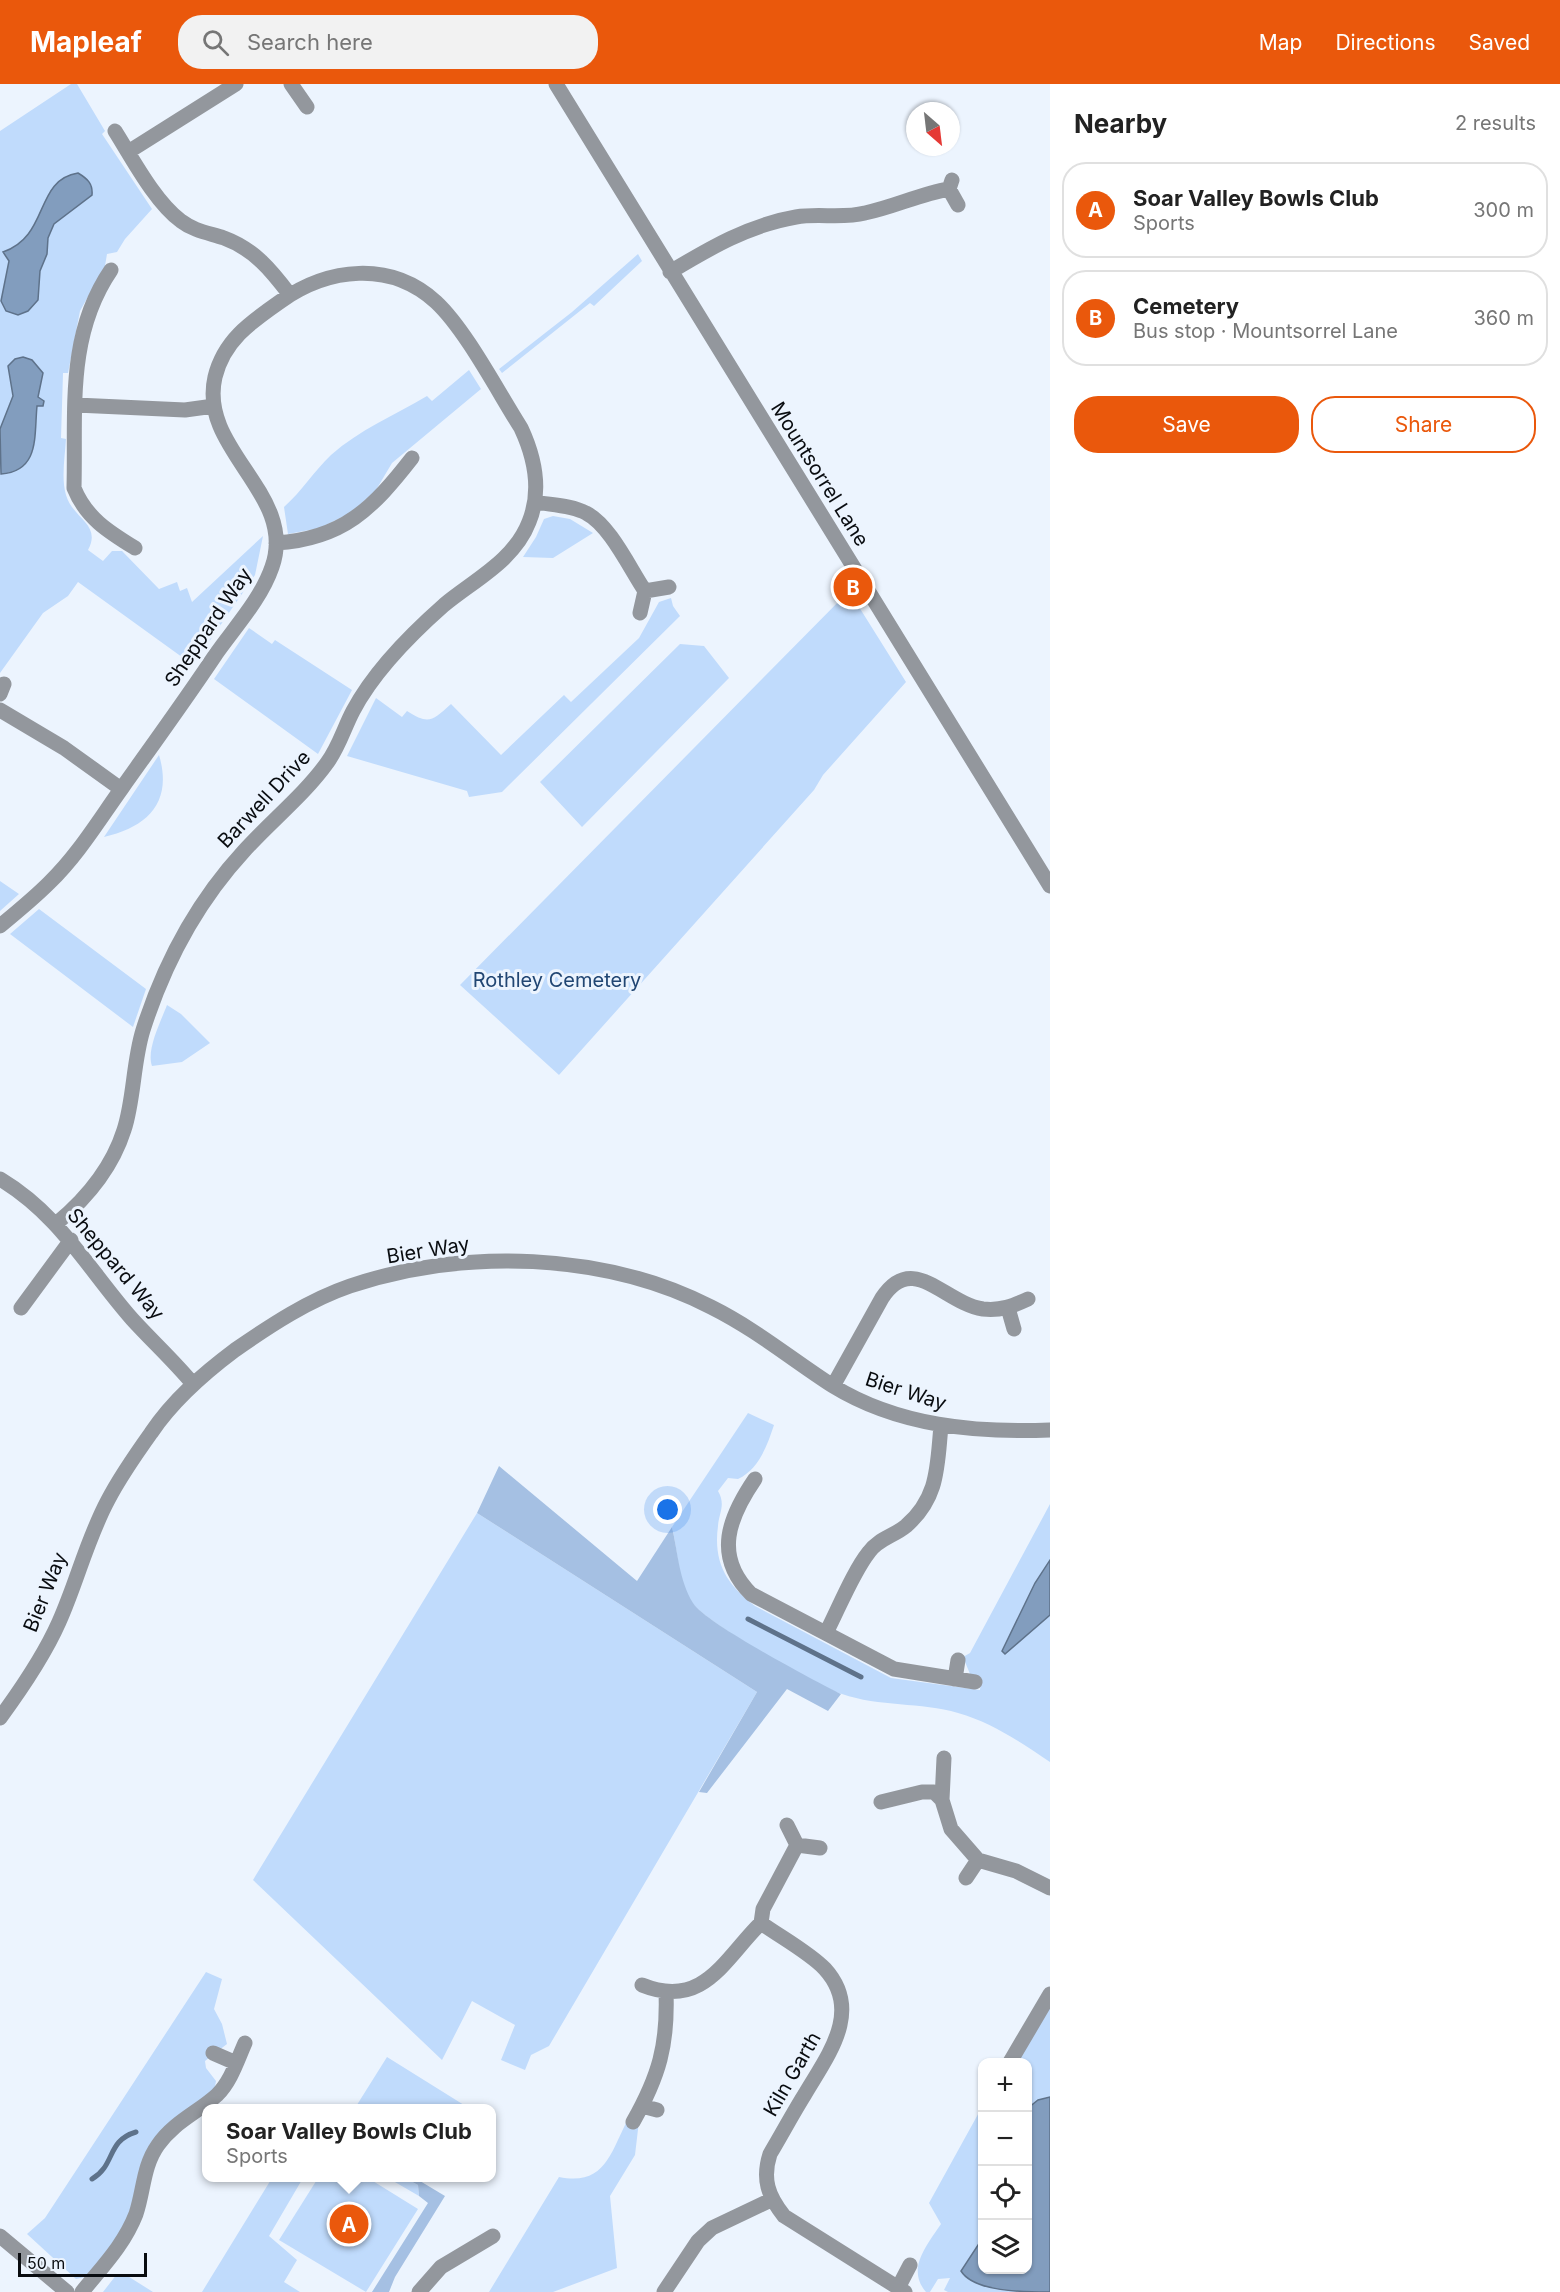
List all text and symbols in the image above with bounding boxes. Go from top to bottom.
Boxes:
search box [178,15,598,69]
text: Mapleaf [30,25,142,59]
icon: search [199,26,232,59]
text: Search here [247,29,373,55]
text: Map [1259,30,1302,55]
text: Directions [1335,30,1436,55]
text: Saved [1469,30,1530,55]
north arrow [906,102,960,156]
text: Nearby [1074,108,1167,139]
text: 2 results [1455,111,1536,135]
text: Soar Valley Bowls Club [1133,185,1379,211]
text: A [1088,198,1103,222]
text: 300 m [1473,198,1534,222]
text: Sports [1133,211,1195,235]
text: Cemetery [1133,293,1239,319]
text: B [1089,306,1102,330]
text: 360 m [1473,306,1534,330]
text: Bus stop · Mountsorrel Lane [1133,319,1398,343]
button: Save [1074,396,1299,453]
button: Share [1311,396,1536,453]
street label: Mountsorrel Lane [766,397,874,551]
street label: Sheppard Way [159,563,257,691]
pin: B [834,564,872,610]
street label: Barwell Drive [213,745,315,853]
park label: Rothley Cemetery [473,968,641,992]
street label: Sheppard Way [62,1203,170,1325]
street label: Bier Way [385,1232,471,1268]
street label: Bier Way [863,1367,949,1415]
your location [653,1495,682,1524]
street label: Bier Way [18,1549,72,1635]
street label: Kiln Garth [758,2028,826,2120]
map controls [978,2058,1032,2274]
button: + [978,2058,1032,2112]
popup [202,2104,496,2182]
button: − [978,2112,1032,2166]
text: Soar Valley Bowls Club [226,2118,472,2144]
text: Sports [226,2144,288,2168]
button: locate [978,2166,1032,2220]
pin: A [330,2202,368,2246]
button: layers [978,2220,1032,2274]
scale bar [18,2250,147,2278]
text: 50 m [27,2253,65,2273]

